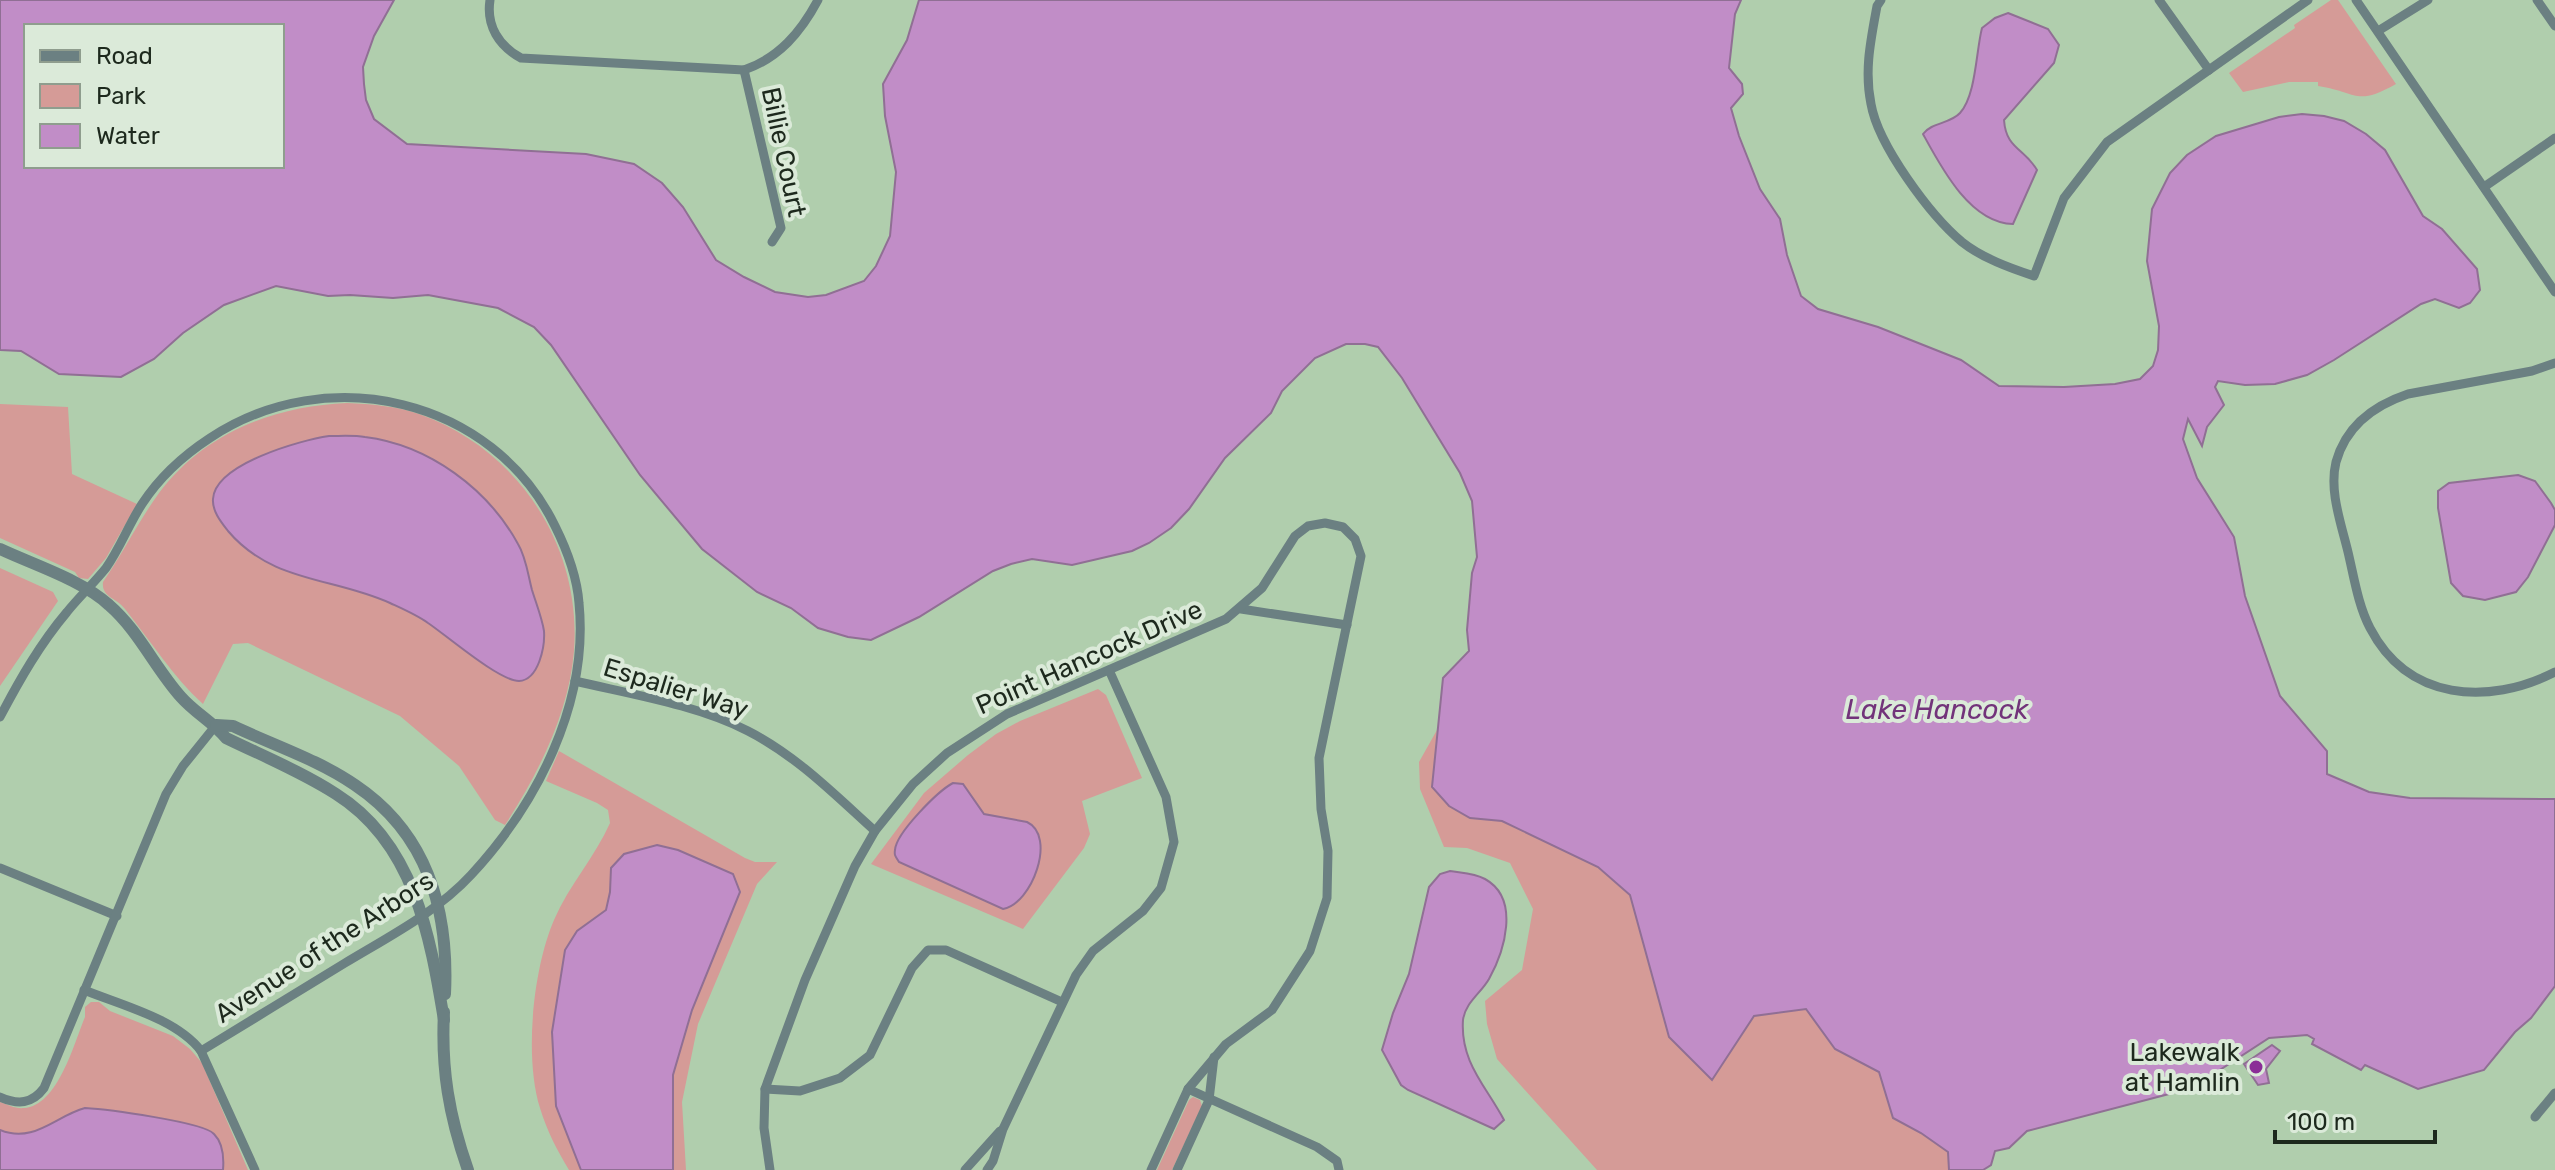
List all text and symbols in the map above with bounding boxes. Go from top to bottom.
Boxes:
legend [24,24,284,168]
text: Road [96,42,153,70]
text: Park [96,82,147,110]
street label: Billie Court [755,85,812,220]
text: Water [96,122,160,150]
street label: Point Hancock Drive [971,594,1207,721]
street label: Espalier Way [600,652,752,725]
water label: Lake Hancock [1845,693,2029,726]
street label: Avenue of the Arbors [209,865,439,1030]
place label: Lakewalk at Hamlin [2125,1037,2241,1098]
marker: Lakewalk at Hamlin [2247,1058,2265,1076]
scale bar [2275,1094,2435,1144]
text: 100 m [2287,1108,2355,1136]

